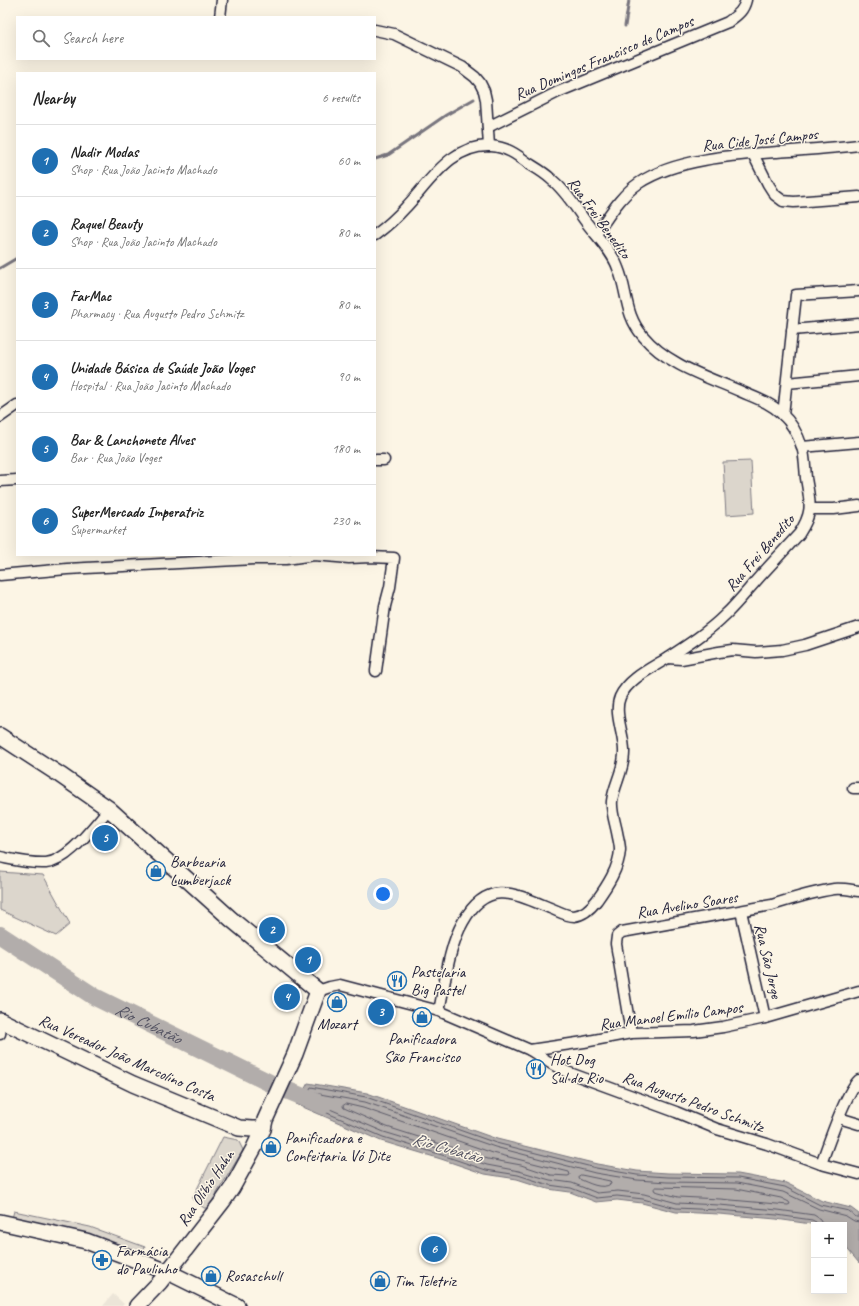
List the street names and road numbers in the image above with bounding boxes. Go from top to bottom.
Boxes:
street label: Rua Domingos Francisco de Campos [512,11,698,105]
street label: Rua Cide José Campos [701,124,820,156]
street label: Rua Frei Benedito [563,174,637,264]
street label: Rua Frei Benedito [721,509,800,596]
street label: Rua Avelino Soares [635,887,740,923]
street label: Rua São Jorge [750,922,787,1002]
street label: Rua Manoel Emílio Campos [598,997,745,1035]
street label: Rua Vereador João Marcolino Costa [36,1010,219,1106]
street label: Rua Augusto Pedro Schmitz [620,1067,768,1137]
street label: Rua Olíbio Hahn [173,1145,239,1230]

